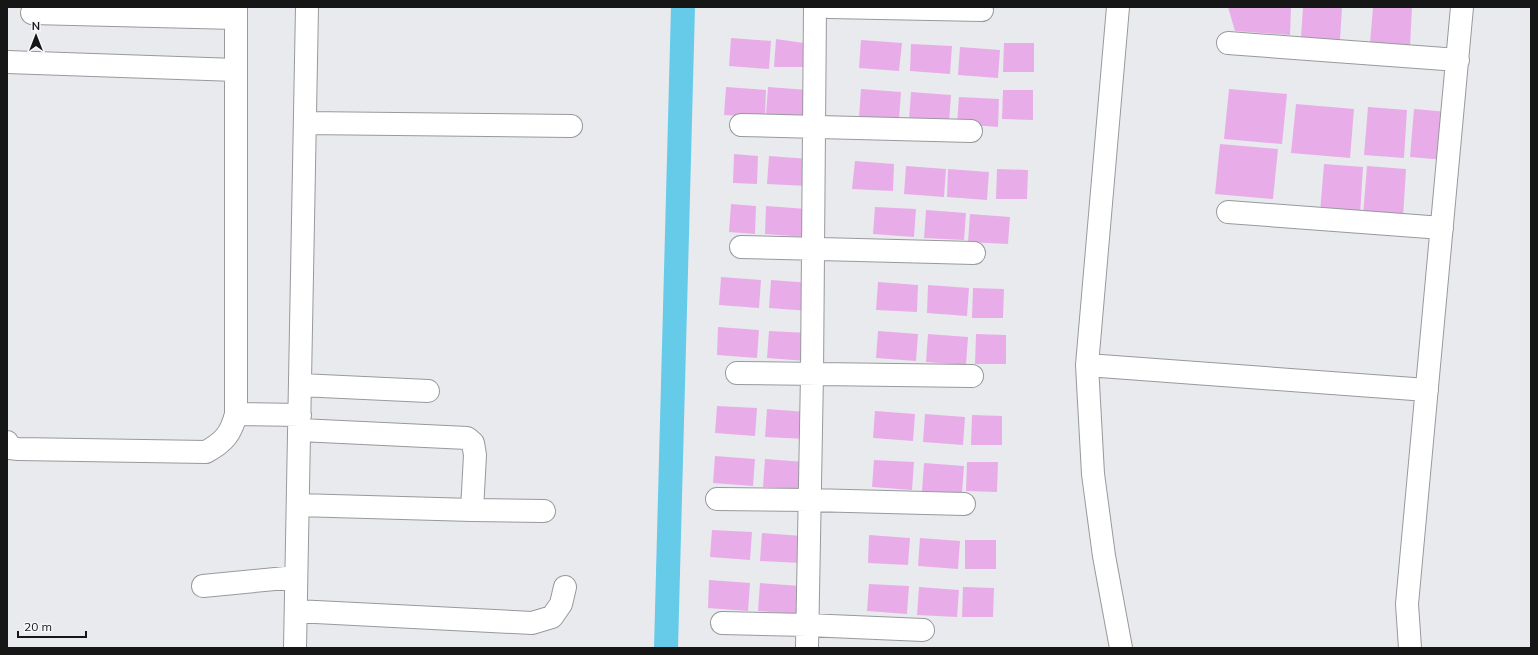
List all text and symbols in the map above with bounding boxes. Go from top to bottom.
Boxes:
north arrow [16,16,56,56]
text: N [32,19,40,33]
scale bar [18,613,86,639]
text: 20 m [24,619,52,634]

